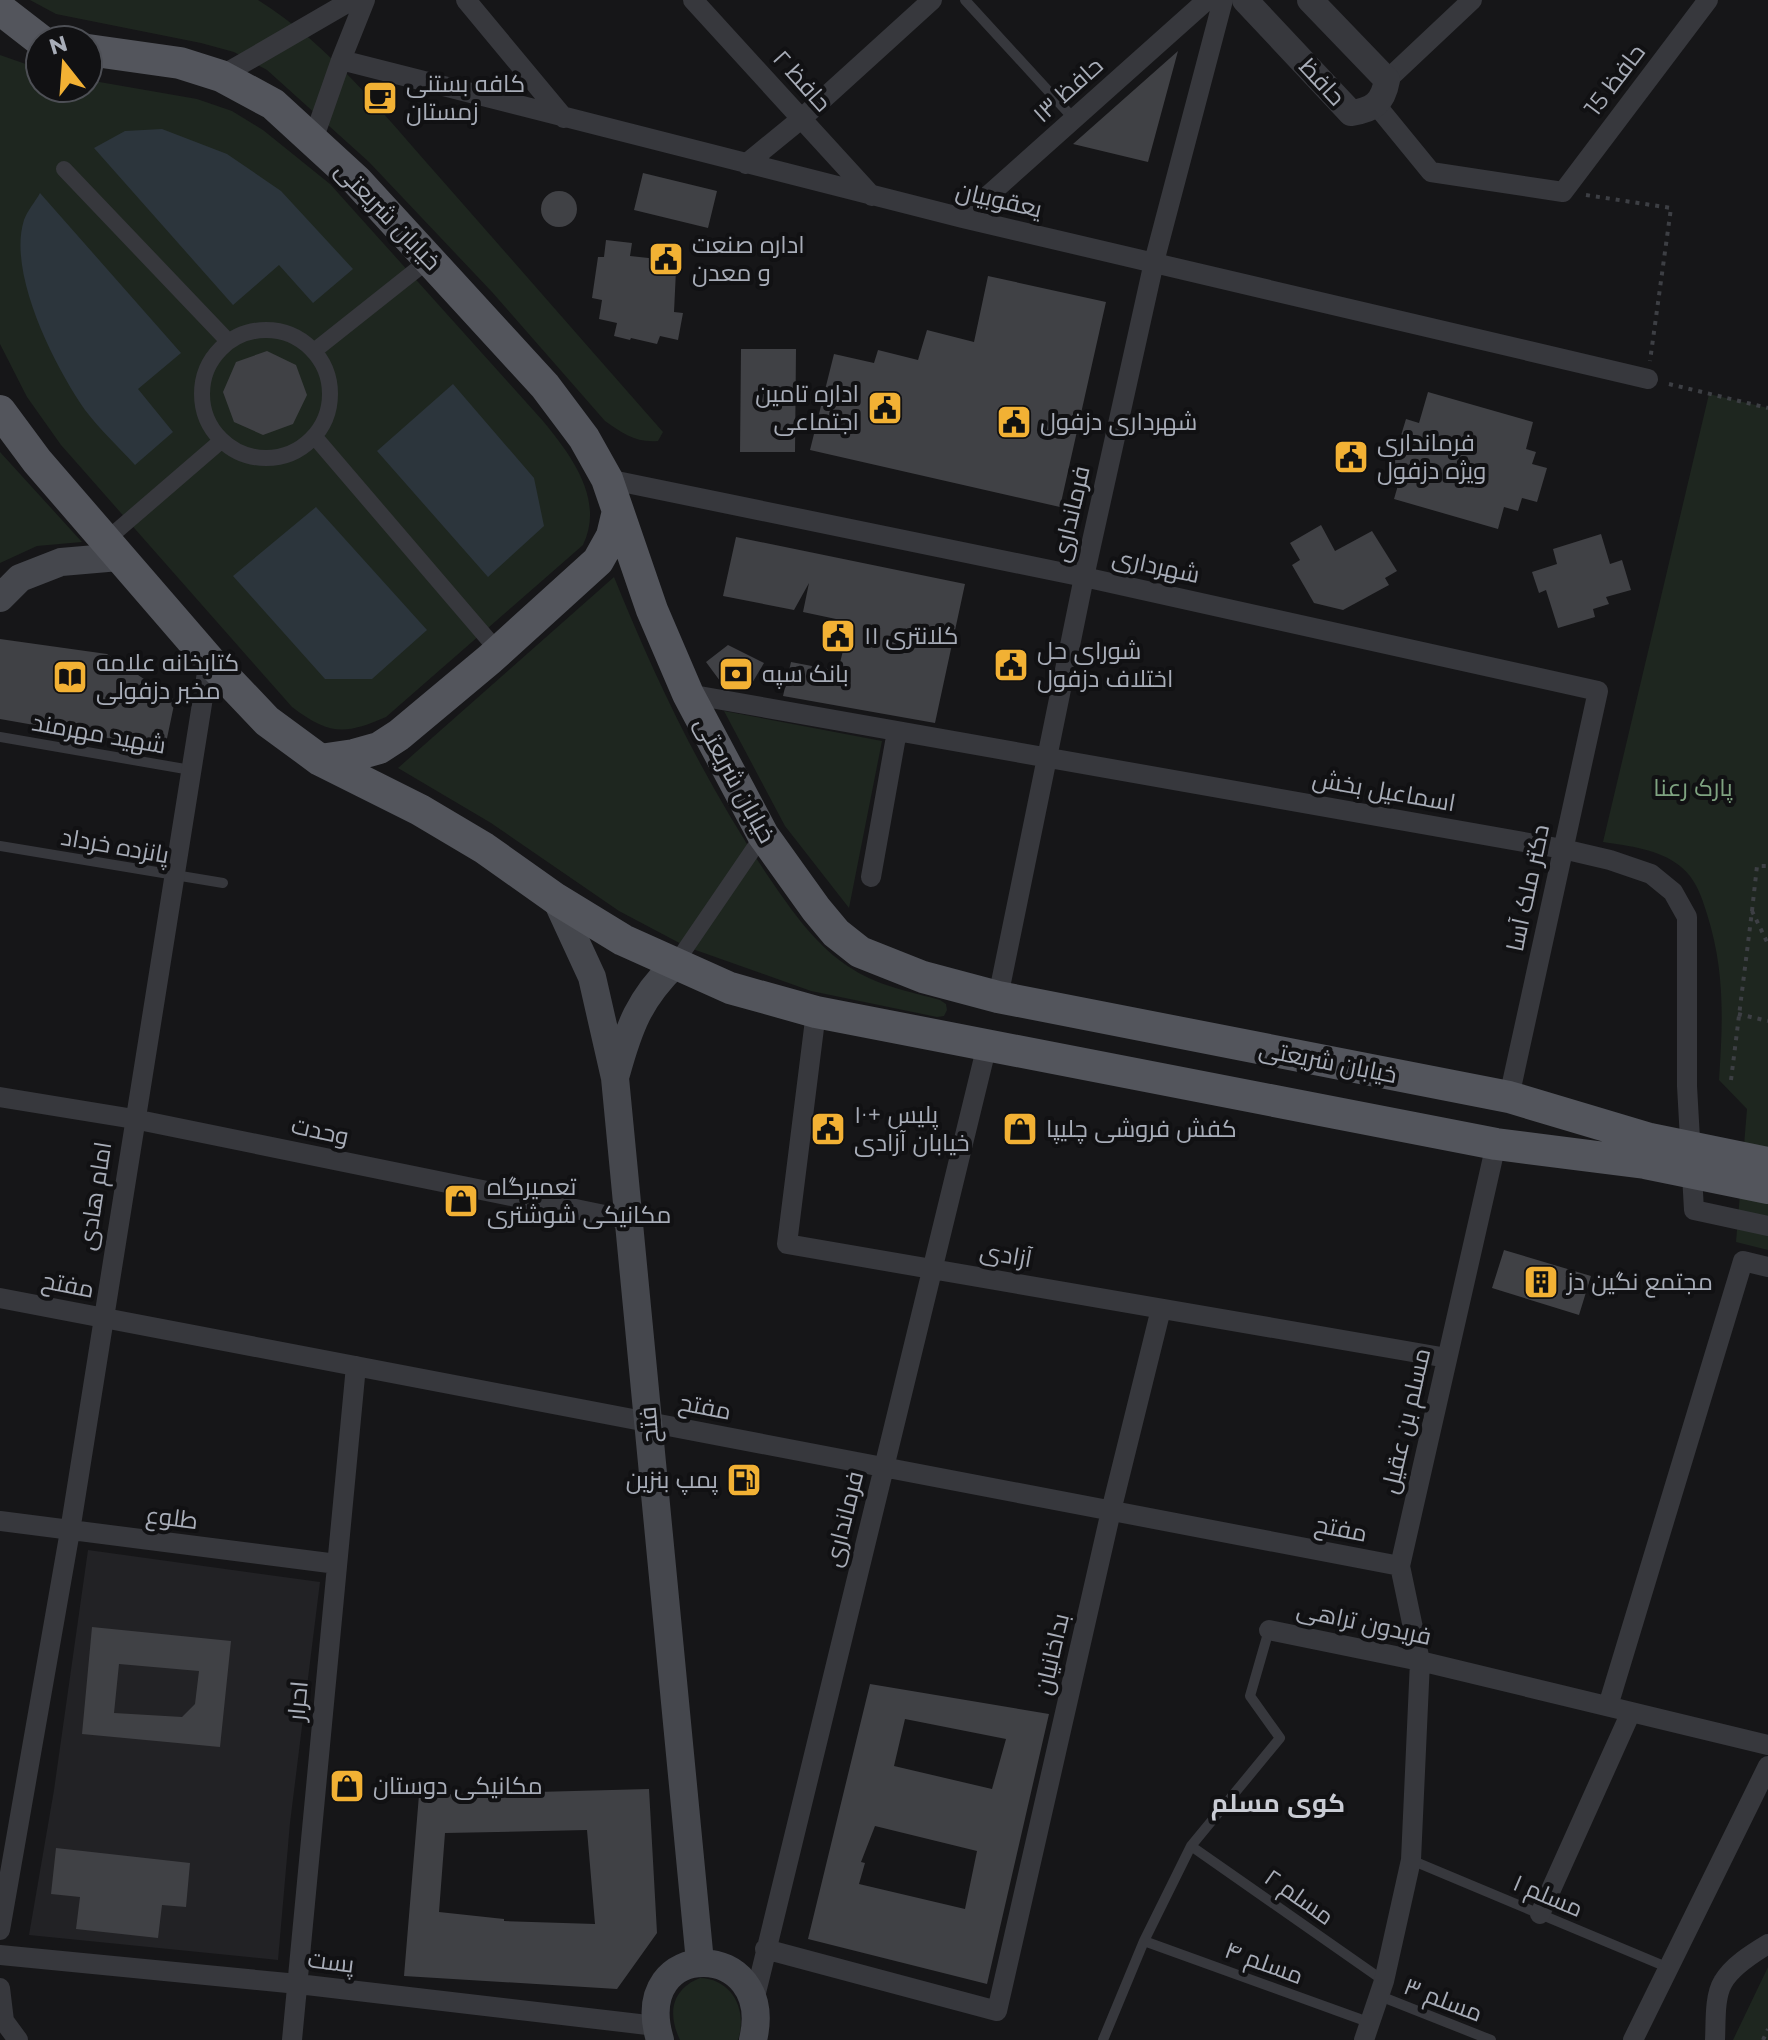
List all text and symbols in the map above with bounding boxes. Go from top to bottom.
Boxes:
north arrow [24,24,104,104]
text: N [46,30,71,61]
street label: حافظ 15 [1578,38,1651,121]
street label: حافظ ۲ [767,44,838,118]
street label: حافظ ۱۳ [1027,51,1109,129]
street label: حافظ [1293,52,1351,111]
place label: کافه بستنی زمستان [406,69,525,126]
cafe icon: کافه بستنی زمستان [361,79,399,117]
street label: خیابان شریعتی [329,155,447,276]
street label: یعقوبیان [953,176,1046,224]
place label: اداره صنعت و معدن [692,230,805,287]
public building icon: اداره صنعت و معدن [647,240,685,278]
place label: اداره تامین اجتماعی [755,379,859,436]
public building icon: اداره تامین اجتماعی [866,389,904,427]
public building icon: شهرداری دزفول [995,403,1033,441]
place label: شهرداری دزفول [1040,407,1197,436]
place label: فرمانداری ویژه دزفول [1377,428,1486,485]
public building icon: فرمانداری ویژه دزفول [1332,438,1370,476]
street label: فرمانداری [1045,463,1096,565]
street label: شهرداری [1110,542,1203,589]
public building icon: کلانتری ۱۱ [819,617,857,655]
place label: کلانتری ۱۱ [864,621,958,650]
place label: شورای حل اختلاف دزفول [1037,636,1173,693]
public building icon: شورای حل اختلاف دزفول [992,646,1030,684]
place label: کتابخانه علامه مخبر دزفولی [96,648,239,705]
bank icon: بانک سپه [717,655,755,693]
library icon: کتابخانه علامه مخبر دزفولی [51,658,89,696]
place label: بانک سپه [762,659,849,689]
street label: شهید مهرمند [30,707,168,760]
street label: خیابان شریعتی [689,712,782,848]
street label: اسماعیل بخش [1310,764,1458,817]
park label: پارک رعنا [1653,773,1733,804]
street label: پانزده خرداد [58,822,172,871]
street label: دکتر ملک آسا [1500,822,1555,954]
street label: خیابان شریعتی [1257,1034,1399,1089]
place label: پلیس +۱۰ خیابان آزادی [854,1100,970,1157]
street label: وحدت [289,1110,352,1151]
public building icon: پلیس +۱۰ خیابان آزادی [809,1110,847,1148]
shop icon: کفش فروشی چلیپا [1001,1110,1039,1148]
place label: کفش فروشی چلیپا [1046,1114,1237,1145]
street label: امام هادی [72,1140,119,1253]
place label: تعمیرگاه مکانیکی شوشتری [487,1172,671,1229]
shop icon: تعمیرگاه مکانیکی شوشتری [442,1182,480,1220]
street label: آزادی [978,1236,1035,1273]
building icon: مجتمع نگین دز [1522,1263,1560,1301]
street label: مفتح [39,1265,97,1306]
place label: مجتمع نگین دز [1565,1267,1713,1298]
street label: مسلم بن عقیل [1375,1345,1438,1497]
street label: مفتح [676,1387,734,1428]
street label: فتح [632,1405,667,1445]
fuel station icon: پمپ بنزین [725,1461,763,1499]
place label: پمپ بنزین [626,1465,719,1496]
street label: فرمانداری [818,1468,869,1570]
street label: طلوع [144,1500,200,1537]
street label: مفتح [1312,1509,1370,1550]
street label: فریدون تراهی [1294,1594,1434,1651]
street label: بداخانیان [1028,1610,1075,1697]
street label: احرار [281,1680,314,1724]
shop icon: مکانیکی دوستان [328,1767,366,1805]
place label: مکانیکی دوستان [373,1771,543,1800]
district label: کوی مسلم [1211,1787,1345,1821]
street label: مسلم ۲ [1258,1862,1340,1933]
street label: مسلم ۱ [1508,1868,1587,1925]
street label: مسلم ۴ [1220,1935,1307,1992]
street label: پست [306,1944,357,1981]
street label: مسلم ۳ [1399,1971,1487,2030]

